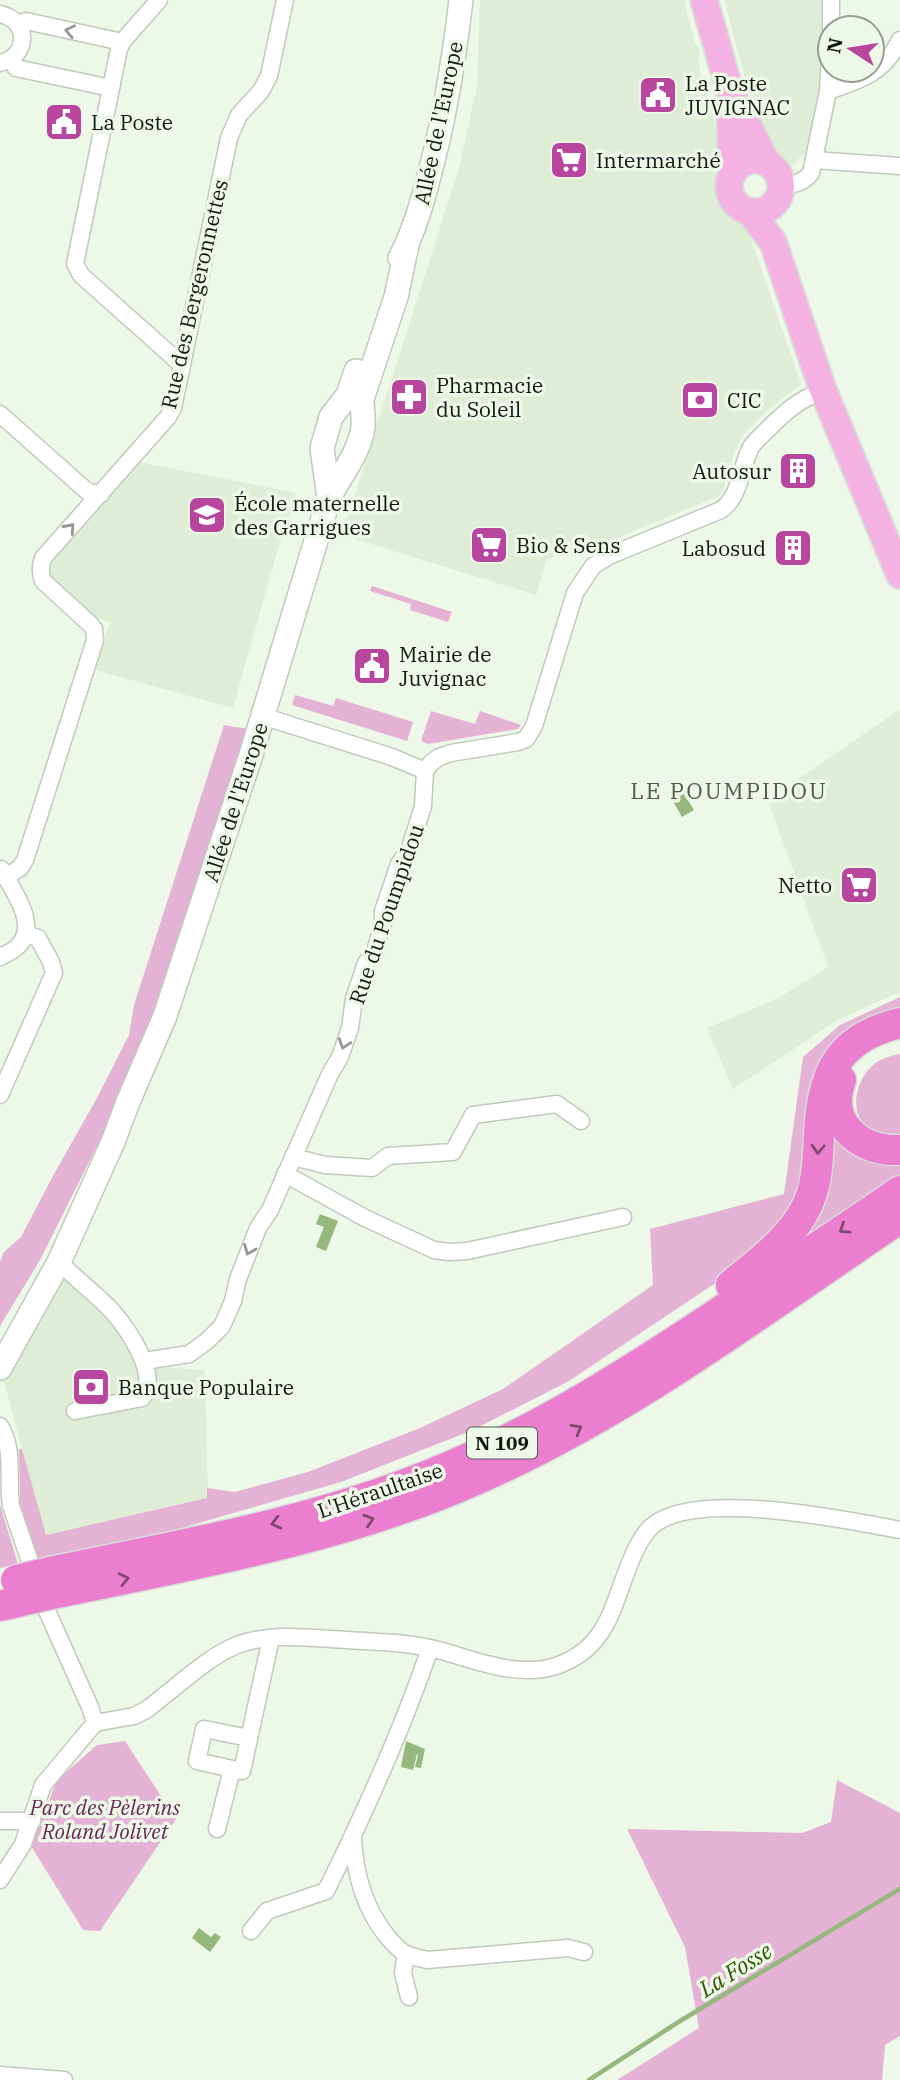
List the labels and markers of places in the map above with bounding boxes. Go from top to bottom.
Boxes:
place label: La Poste JUVIGNAC [685,69,790,121]
public building icon: La Poste JUVIGNAC [637,74,679,116]
public building icon: La Poste [43,101,85,143]
place label: La Poste [91,108,173,136]
supermarket icon: Intermarché [548,139,590,181]
place label: Intermarché [596,146,721,174]
place label: Pharmacie du Soleil [436,371,543,423]
pharmacy icon: Pharmacie du Soleil [388,376,430,418]
bank icon: CIC [679,379,721,421]
place label: CIC [727,386,762,414]
building icon: Autosur [777,450,819,492]
place label: Autosur [692,457,772,485]
place label: École maternelle des Garrigues [234,489,400,541]
school or university icon: École maternelle des Garrigues [186,494,228,536]
supermarket icon: Bio & Sens [468,524,510,566]
building icon: Labosud [772,527,814,569]
place label: Bio & Sens [516,531,620,559]
place label: Labosud [682,534,766,562]
place label: Mairie de Juvignac [399,640,491,692]
public building icon: Mairie de Juvignac [351,645,393,687]
supermarket icon: Netto [838,864,880,906]
place label: Netto [778,871,832,899]
bank icon: Banque Populaire [70,1366,112,1408]
place label: Banque Populaire [118,1373,294,1401]

